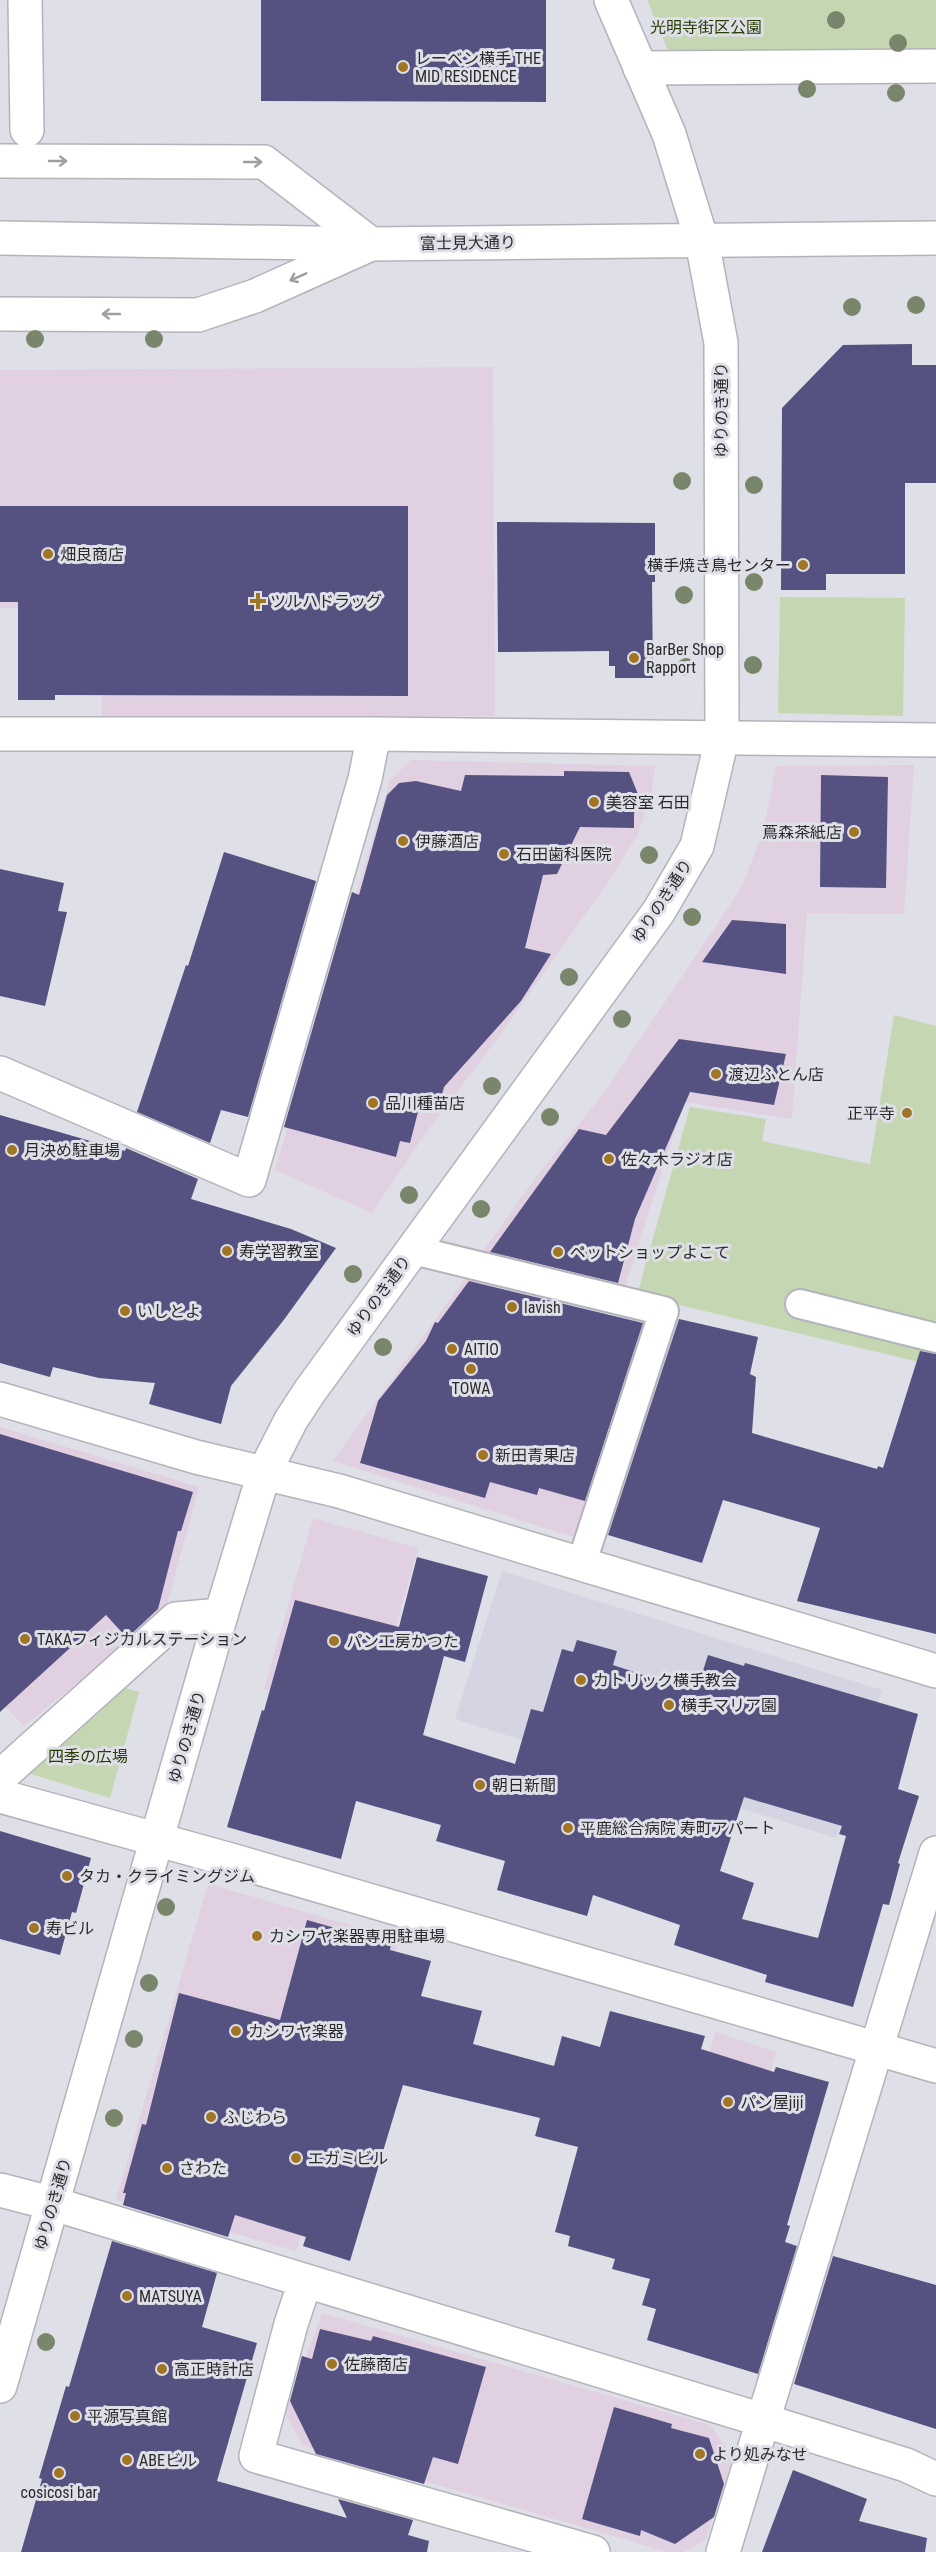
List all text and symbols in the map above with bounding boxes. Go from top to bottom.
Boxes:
park label: 光明寺街区公園 [650,18,762,37]
place label: レーベン横手 THE MID RESIDENCE [415,49,541,86]
marker: レーベン横手 THE MID RESIDENCE [396,60,410,74]
one-way arrow [48,155,68,167]
one-way arrow [243,156,263,168]
street label: 富士見大通り [420,233,516,253]
one-way arrow [290,271,308,283]
one-way arrow [101,308,121,320]
street label: ゆりのき通り [712,362,731,458]
place label: 畑良商店 [60,545,124,564]
marker: 畑良商店 [41,547,55,561]
place label: 横手焼き鳥センター [647,556,791,575]
marker: 横手焼き鳥センター [796,558,810,572]
place label: ツルハドラッグ [270,592,382,611]
marker: ツルハドラッグ [251,594,265,608]
place label: BarBer Shop Rapport [646,640,724,677]
marker: BarBer Shop Rapport [627,651,641,665]
place label: 美容室 石田 [606,793,690,812]
marker: 美容室 石田 [587,795,601,809]
place label: 蔦森茶紙店 [762,823,842,842]
marker: 蔦森茶紙店 [847,825,861,839]
place label: 伊藤酒店 [415,832,479,851]
marker: 伊藤酒店 [396,834,410,848]
place label: 石田歯科医院 [516,845,612,864]
marker: 石田歯科医院 [497,847,511,861]
street label: ゆりのき通り [628,856,696,946]
place label: 渡辺ふとん店 [728,1065,824,1084]
marker: 渡辺ふとん店 [709,1067,723,1081]
place label: 品川種苗店 [385,1094,465,1113]
marker: 品川種苗店 [366,1096,380,1110]
place label: 正平寺 [847,1104,895,1123]
marker: 正平寺 [900,1106,914,1120]
place label: 月決め駐車場 [24,1141,120,1160]
marker: 月決め駐車場 [5,1143,19,1157]
place label: 佐々木ラジオ店 [621,1150,733,1169]
marker: 佐々木ラジオ店 [602,1152,616,1166]
place label: 寿学習教室 [239,1242,319,1261]
place label: ペットショップよこて [570,1243,730,1262]
marker: 寿学習教室 [220,1244,234,1258]
marker: ペットショップよこて [551,1245,565,1259]
street label: ゆりのき通り [343,1252,415,1340]
place label: lavish [524,1298,561,1317]
marker: lavish [505,1300,519,1314]
place label: いしとよ [137,1302,201,1321]
marker: いしとよ [118,1304,132,1318]
place label: AITIO [464,1340,499,1359]
marker: AITIO [445,1342,459,1356]
marker: TOWA [464,1362,478,1376]
place label: TOWA [452,1379,490,1398]
place label: 新田青果店 [495,1446,575,1465]
marker: 新田青果店 [476,1448,490,1462]
place label: TAKAフィジカルステーション [37,1630,247,1649]
marker: TAKAフィジカルステーション [18,1632,32,1646]
place label: パン工房かつた [346,1632,459,1651]
marker: パン工房かつた [327,1634,341,1648]
place label: カトリック横手教会 [593,1671,737,1690]
marker: カトリック横手教会 [574,1673,588,1687]
street label: ゆりのき通り [165,1688,209,1786]
place label: 横手マリア園 [681,1696,777,1715]
marker: 横手マリア園 [662,1698,676,1712]
park label: 四季の広場 [48,1747,128,1766]
place label: 朝日新聞 [492,1776,556,1795]
marker: 朝日新聞 [473,1778,487,1792]
place label: 平鹿総合病院 寿町アパート [580,1819,775,1838]
marker: 平鹿総合病院 寿町アパート [561,1821,575,1835]
place label: タカ・クライミングジム [79,1867,255,1886]
marker: タカ・クライミングジム [60,1869,74,1883]
place label: 寿ビル [46,1919,94,1938]
marker: 寿ビル [27,1921,41,1935]
place label: カシワヤ楽器専用駐車場 [269,1927,445,1946]
marker: カシワヤ楽器専用駐車場 [250,1929,264,1943]
place label: カシワヤ楽器 [248,2022,344,2041]
marker: カシワヤ楽器 [229,2024,243,2038]
place label: パン屋jiji [740,2093,803,2112]
marker: パン屋jiji [721,2095,735,2109]
place label: ふじわら [223,2108,287,2127]
marker: ふじわら [204,2110,218,2124]
place label: エガミビル [308,2149,388,2168]
marker: エガミビル [289,2151,303,2165]
street label: ゆりのき通り [31,2155,75,2253]
place label: さわた [179,2159,227,2178]
marker: さわた [160,2161,174,2175]
place label: MATSUYA [139,2287,202,2306]
marker: MATSUYA [120,2289,134,2303]
place label: 佐藤商店 [344,2355,408,2374]
marker: 佐藤商店 [325,2357,339,2371]
place label: 高正時計店 [174,2360,254,2379]
marker: 高正時計店 [155,2362,169,2376]
place label: 平源写真館 [87,2407,167,2426]
marker: 平源写真館 [68,2409,82,2423]
place label: より処みなせ [712,2445,808,2464]
marker: より処みなせ [693,2447,707,2461]
place label: ABEビル [139,2451,197,2470]
marker: ABEビル [120,2453,134,2467]
marker: cosicosi bar [52,2466,66,2480]
place label: cosicosi bar [21,2483,98,2502]

